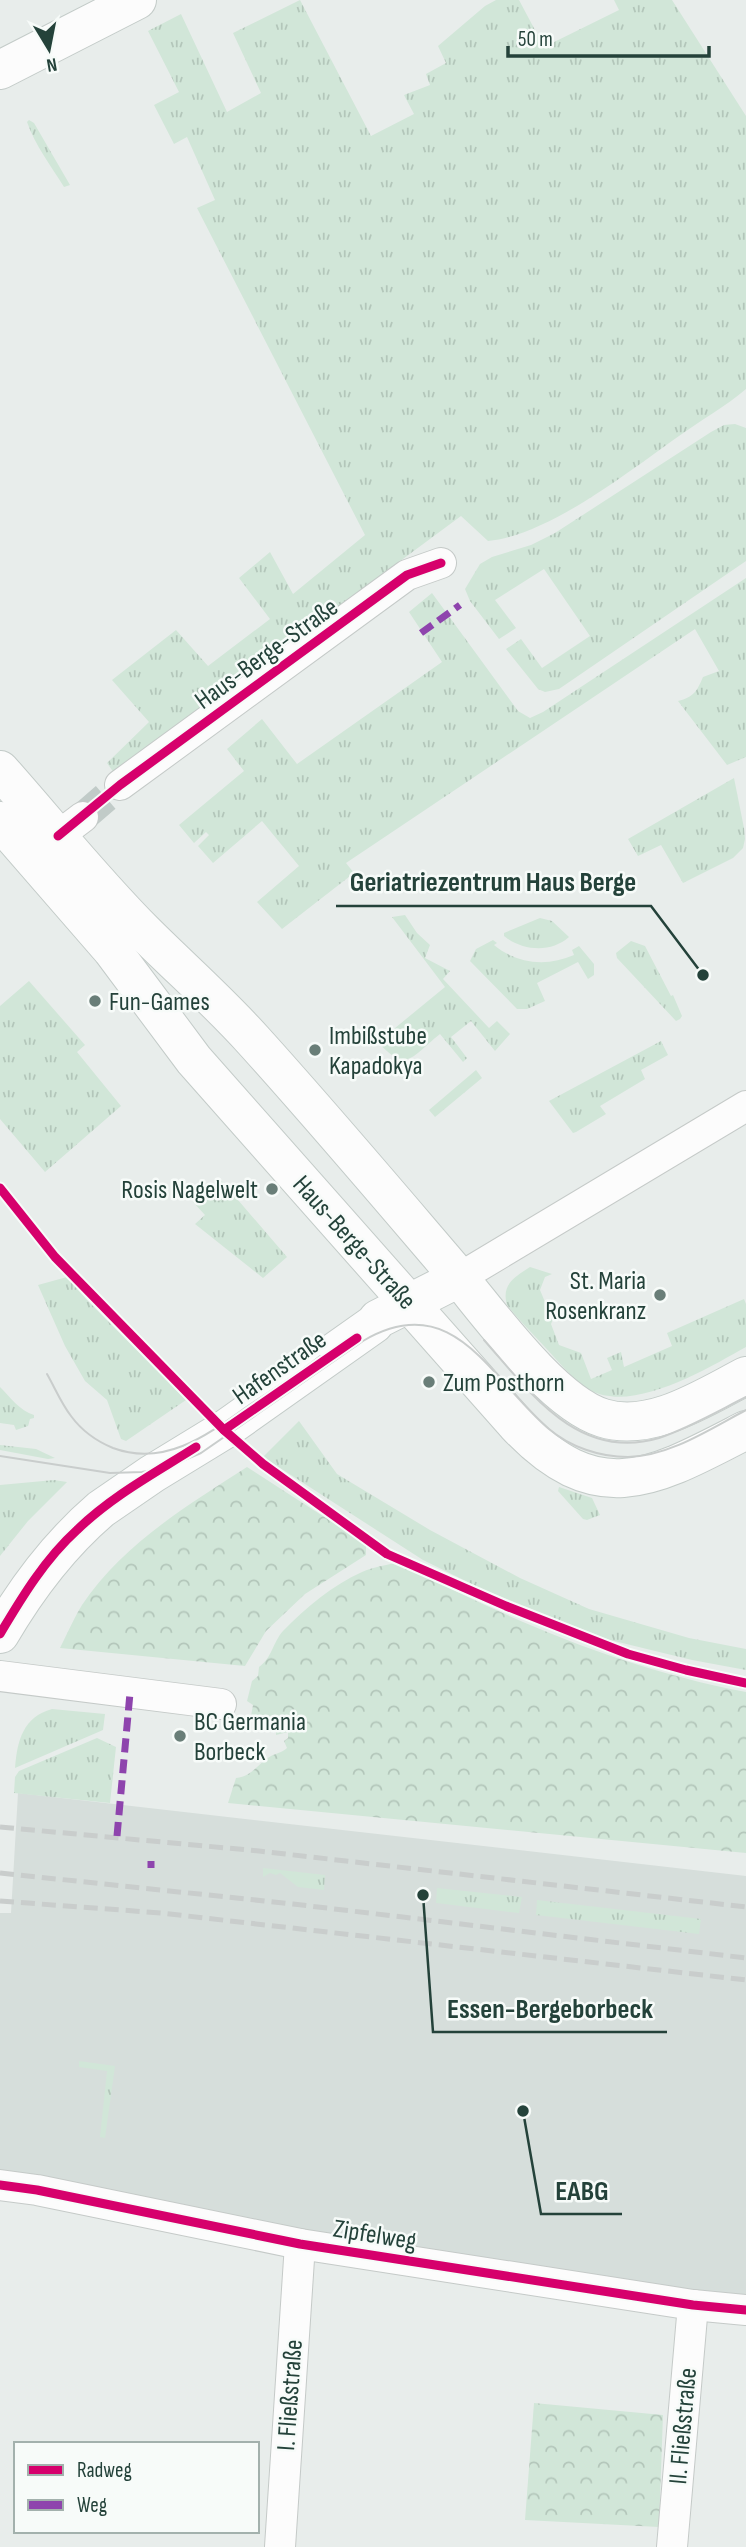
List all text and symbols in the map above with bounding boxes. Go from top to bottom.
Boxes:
north arrow [14,14,84,84]
scale bar [508,14,709,58]
text: 50 m [518,27,553,52]
text: N [45,52,59,76]
street label: Haus-Berge-Straße [189,592,344,717]
callout: Geriatriezentrum Haus Berge [336,857,651,906]
text: Geriatriezentrum Haus Berge [350,866,636,899]
place label: Fun-Games [109,987,210,1018]
marker: Fun-Games [87,993,103,1009]
place label: Imbißstube Kapadokya [329,1021,427,1082]
marker: Imbißstube Kapadokya [307,1042,323,1058]
street label: Haus-Berge-Straße [286,1170,422,1316]
place label: Rosis Nagelwelt [121,1175,258,1206]
marker: Rosis Nagelwelt [264,1181,280,1197]
place label: St. Maria Rosenkranz [545,1266,646,1327]
marker: St. Maria Rosenkranz [652,1287,668,1303]
street label: Hafenstraße [227,1325,333,1412]
place label: Zum Posthorn [443,1368,565,1399]
marker: Zum Posthorn [421,1374,437,1390]
place label: BC Germania Borbeck [194,1707,306,1768]
marker: BC Germania Borbeck [172,1728,188,1744]
callout: Essen-Bergeborbeck [433,1983,667,2032]
text: Essen-Bergeborbeck [447,1993,653,2026]
callout: EABG [541,2165,622,2214]
text: EABG [555,2175,609,2208]
street label: Zipfelweg [331,2214,419,2257]
street label: I. Fließstraße [271,2338,310,2452]
street label: II. Fließstraße [663,2367,704,2486]
legend [14,2442,259,2533]
text: Radweg [77,2458,132,2483]
text: Weg [77,2493,107,2518]

